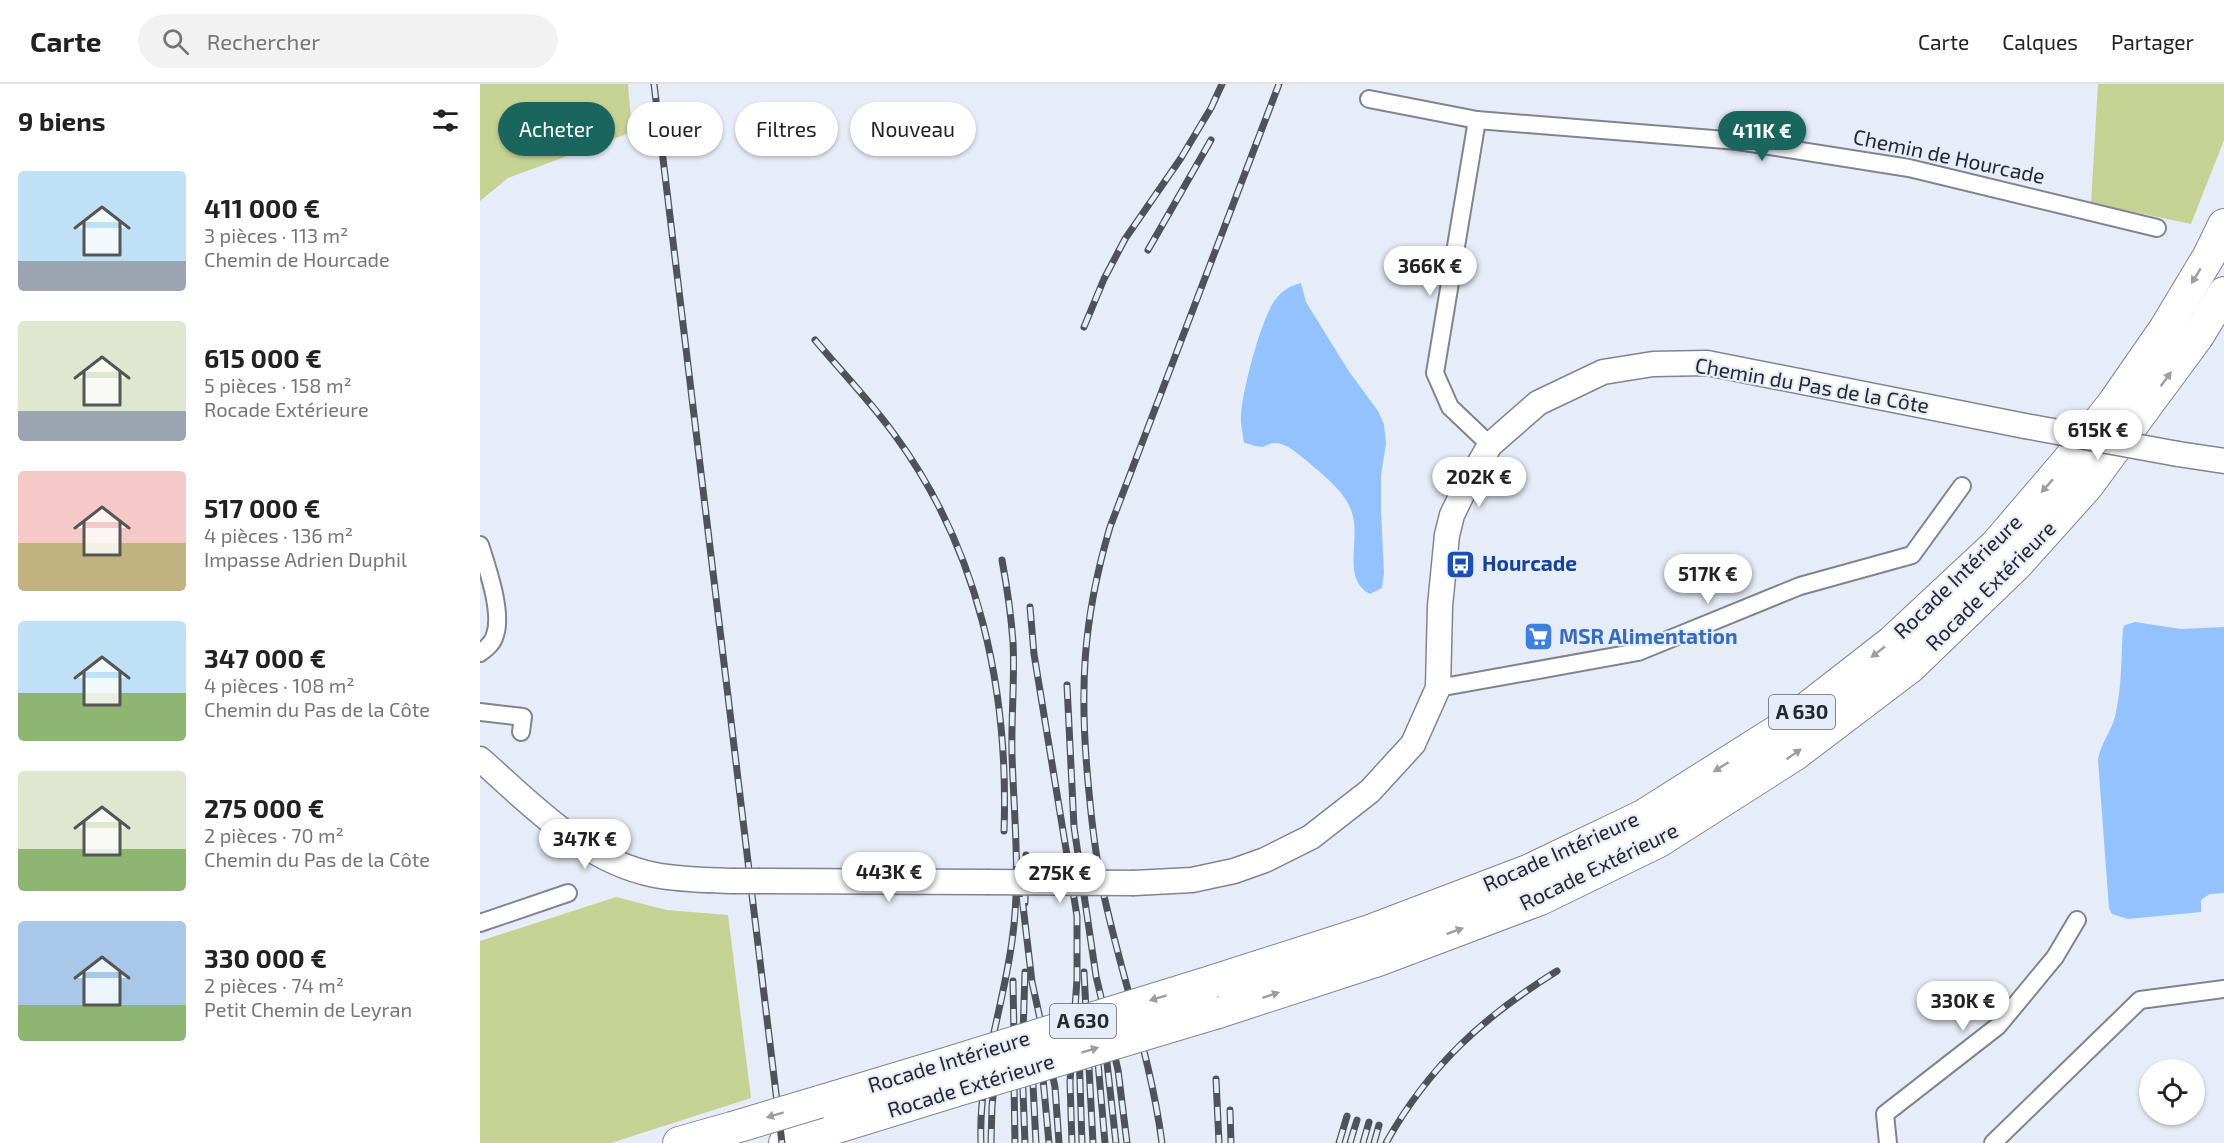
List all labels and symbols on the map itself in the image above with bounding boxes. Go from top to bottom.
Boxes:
pin: 411K € [1713,111,1811,162]
street label: Chemin de Hourcade [1851,123,2047,188]
pin: 366K € [1381,246,1479,297]
one-way arrow [2191,268,2202,284]
street label: Chemin du Pas de la Côte [1693,352,1931,417]
one-way arrow [2160,372,2172,388]
pin: 615K € [2049,410,2147,461]
pin: 202K € [1430,457,1528,508]
one-way arrow [2041,478,2054,493]
street label: Rocade Intérieure [1888,509,2026,643]
street label: Rocade Extérieure [1920,515,2060,655]
bus stop icon: Hourcade [1445,548,1477,580]
place label: Hourcade [1482,550,1577,575]
pin: 517K € [1659,554,1757,605]
supermarket icon: MSR Alimentation [1522,621,1554,653]
place label: MSR Alimentation [1559,623,1738,648]
one-way arrow [1871,646,1886,658]
road number: A 630 [1769,695,1835,729]
one-way arrow [1786,748,1802,760]
one-way arrow [1713,761,1729,772]
street label: Rocade Intérieure [1479,805,1642,896]
street label: Rocade Extérieure [1515,816,1682,915]
pin: 347K € [536,819,634,870]
pin: 443K € [840,852,938,903]
pin: 275K € [1011,853,1109,904]
one-way arrow [1446,926,1464,936]
pin: 330K € [1914,981,2012,1032]
one-way arrow [1262,990,1280,999]
one-way arrow [1149,994,1167,1003]
road number: A 630 [1050,1004,1116,1038]
street label: Rocade Intérieure [865,1024,1032,1097]
one-way arrow [1081,1045,1099,1054]
street label: Rocade Extérieure [884,1047,1057,1122]
one-way arrow [766,1111,784,1120]

